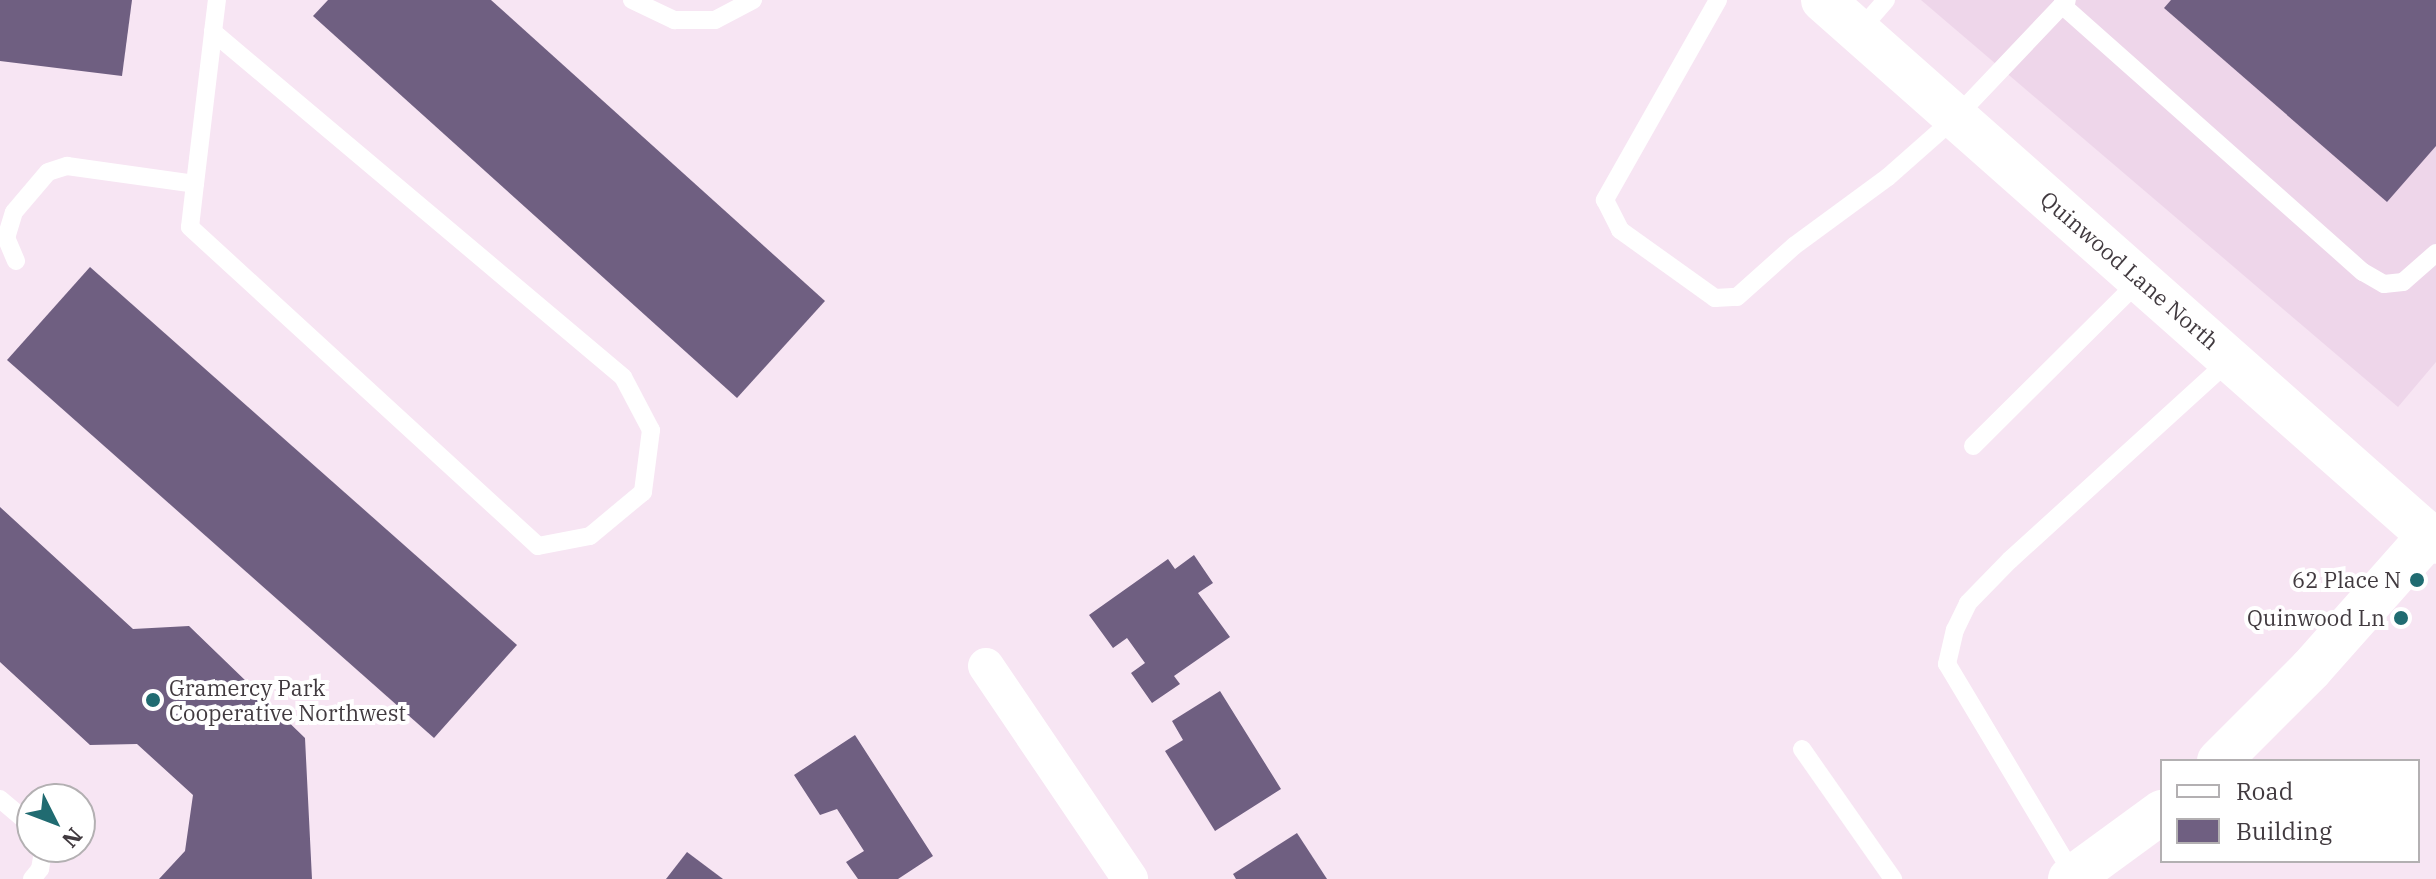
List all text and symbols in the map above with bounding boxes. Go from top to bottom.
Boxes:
street label: Quinwood Lane North [2035,185,2225,355]
place label: 62 Place N [2292,567,2401,593]
marker: 62 Place N [2408,571,2426,589]
place label: Quinwood Ln [2247,605,2385,631]
marker: Quinwood Ln [2392,609,2410,627]
place label: Gramercy Park Cooperative Northwest [169,674,406,726]
marker: Gramercy Park Cooperative Northwest [144,691,162,709]
legend [2160,759,2420,863]
text: Road [2236,775,2293,807]
north arrow [16,783,96,863]
text: Building [2236,815,2332,847]
text: N [56,822,89,854]

